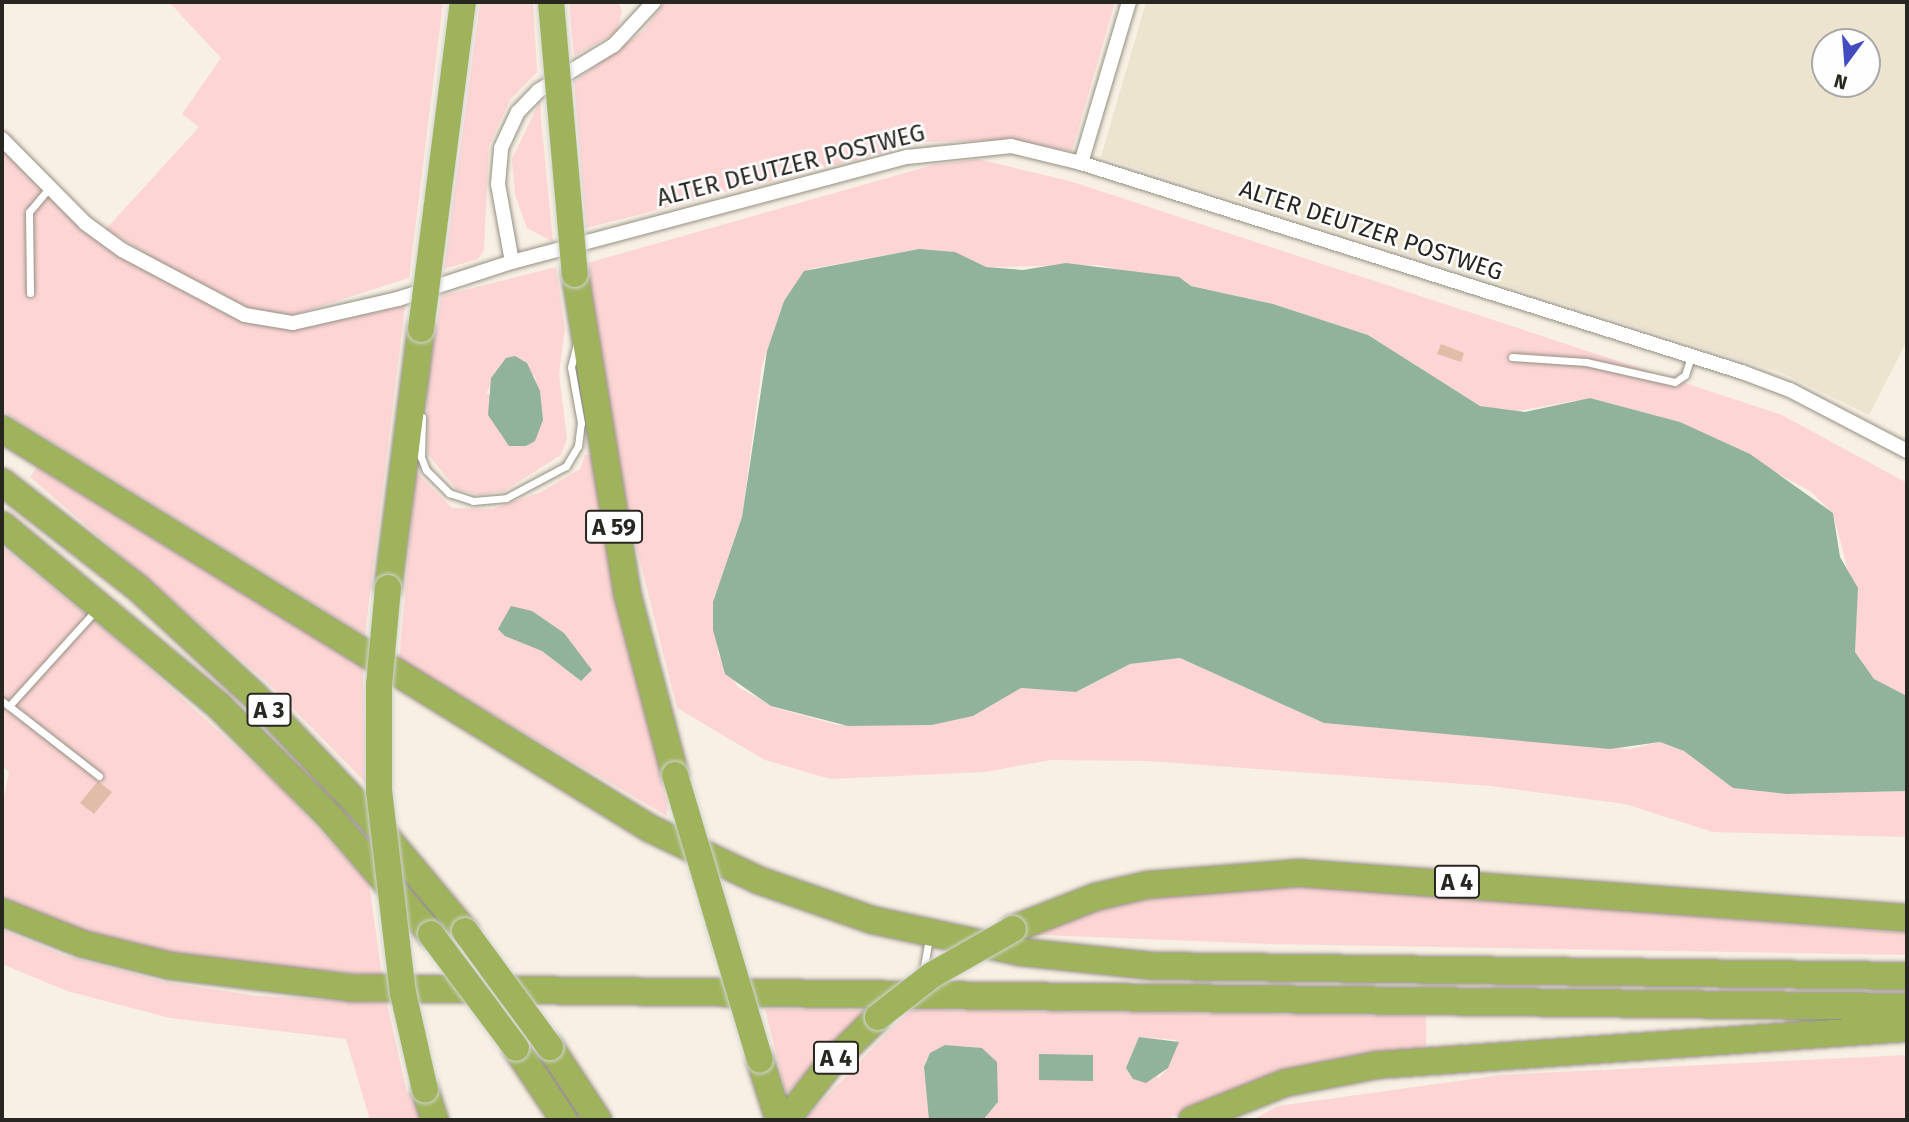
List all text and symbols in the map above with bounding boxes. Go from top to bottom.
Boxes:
north arrow [1811,28,1881,98]
text: N [1831,69,1850,95]
street label: ALTER DEUTZER POSTWEG [654,119,928,213]
street label: ALTER DEUTZER POSTWEG [1236,175,1506,287]
road number: A 59 [584,508,644,547]
road number: A 3 [246,690,292,730]
road number: A 4 [1432,862,1482,902]
road number: A 4 [812,1038,860,1078]

